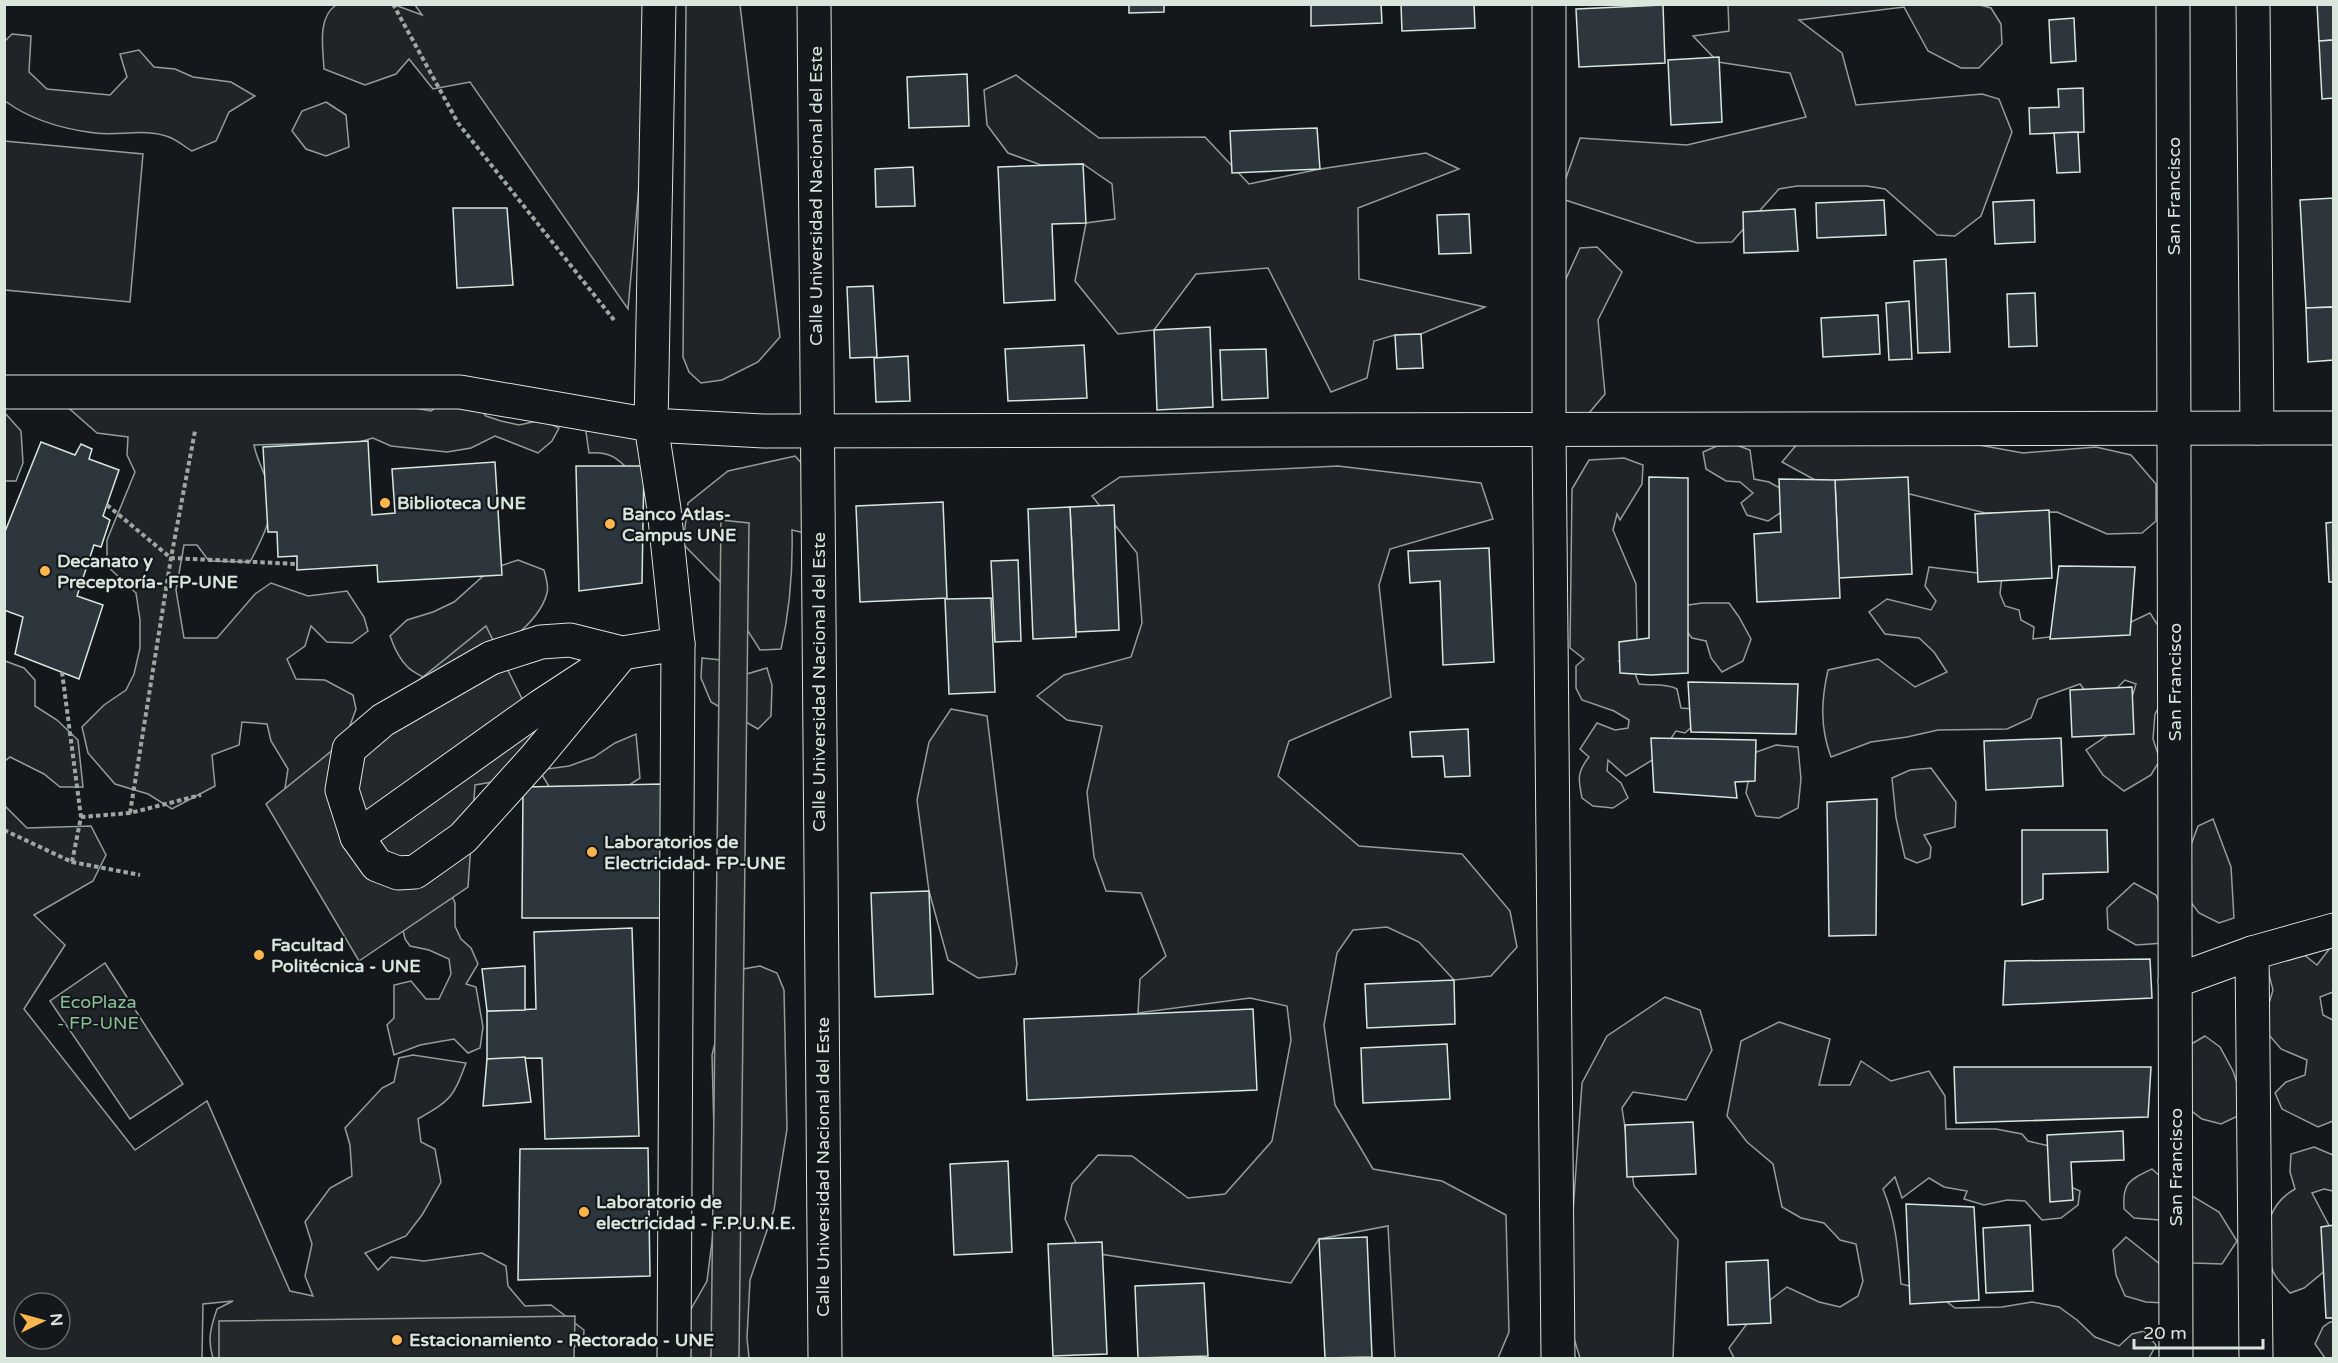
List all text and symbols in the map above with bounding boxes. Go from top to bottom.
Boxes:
street label: Calle Universidad Nacional del Este [805,46,827,346]
street label: San Francisco [2163,137,2185,255]
place label: Biblioteca UNE [397,492,526,514]
marker: Biblioteca UNE [378,496,392,510]
place label: Banco Atlas- Campus UNE [622,503,736,546]
marker: Banco Atlas- Campus UNE [603,517,617,531]
street label: Calle Universidad Nacional del Este [808,532,830,832]
place label: Decanato y Preceptoría- FP-UNE [57,550,238,593]
marker: Decanato y Preceptoría- FP-UNE [38,564,52,578]
street label: San Francisco [2164,623,2186,741]
place label: Laboratorios de Electricidad- FP-UNE [604,831,786,874]
marker: Laboratorios de Electricidad- FP-UNE [585,845,599,859]
place label: Facultad Politécnica - UNE [271,934,421,977]
marker: Facultad Politécnica - UNE [252,948,266,962]
park label: EcoPlaza - FP-UNE [57,991,139,1034]
street label: Calle Universidad Nacional del Este [812,1017,834,1317]
street label: San Francisco [2165,1108,2187,1226]
place label: Laboratorio de electricidad - F.P.U.N.E. [596,1191,796,1234]
marker: Laboratorio de electricidad - F.P.U.N.E. [577,1205,591,1219]
north arrow [12,1291,72,1351]
scale bar [2134,1312,2263,1350]
text: N [45,1313,66,1327]
text: 20 m [2143,1322,2187,1344]
place label: Estacionamiento - Rectorado - UNE [409,1329,714,1351]
marker: Estacionamiento - Rectorado - UNE [390,1333,404,1347]

